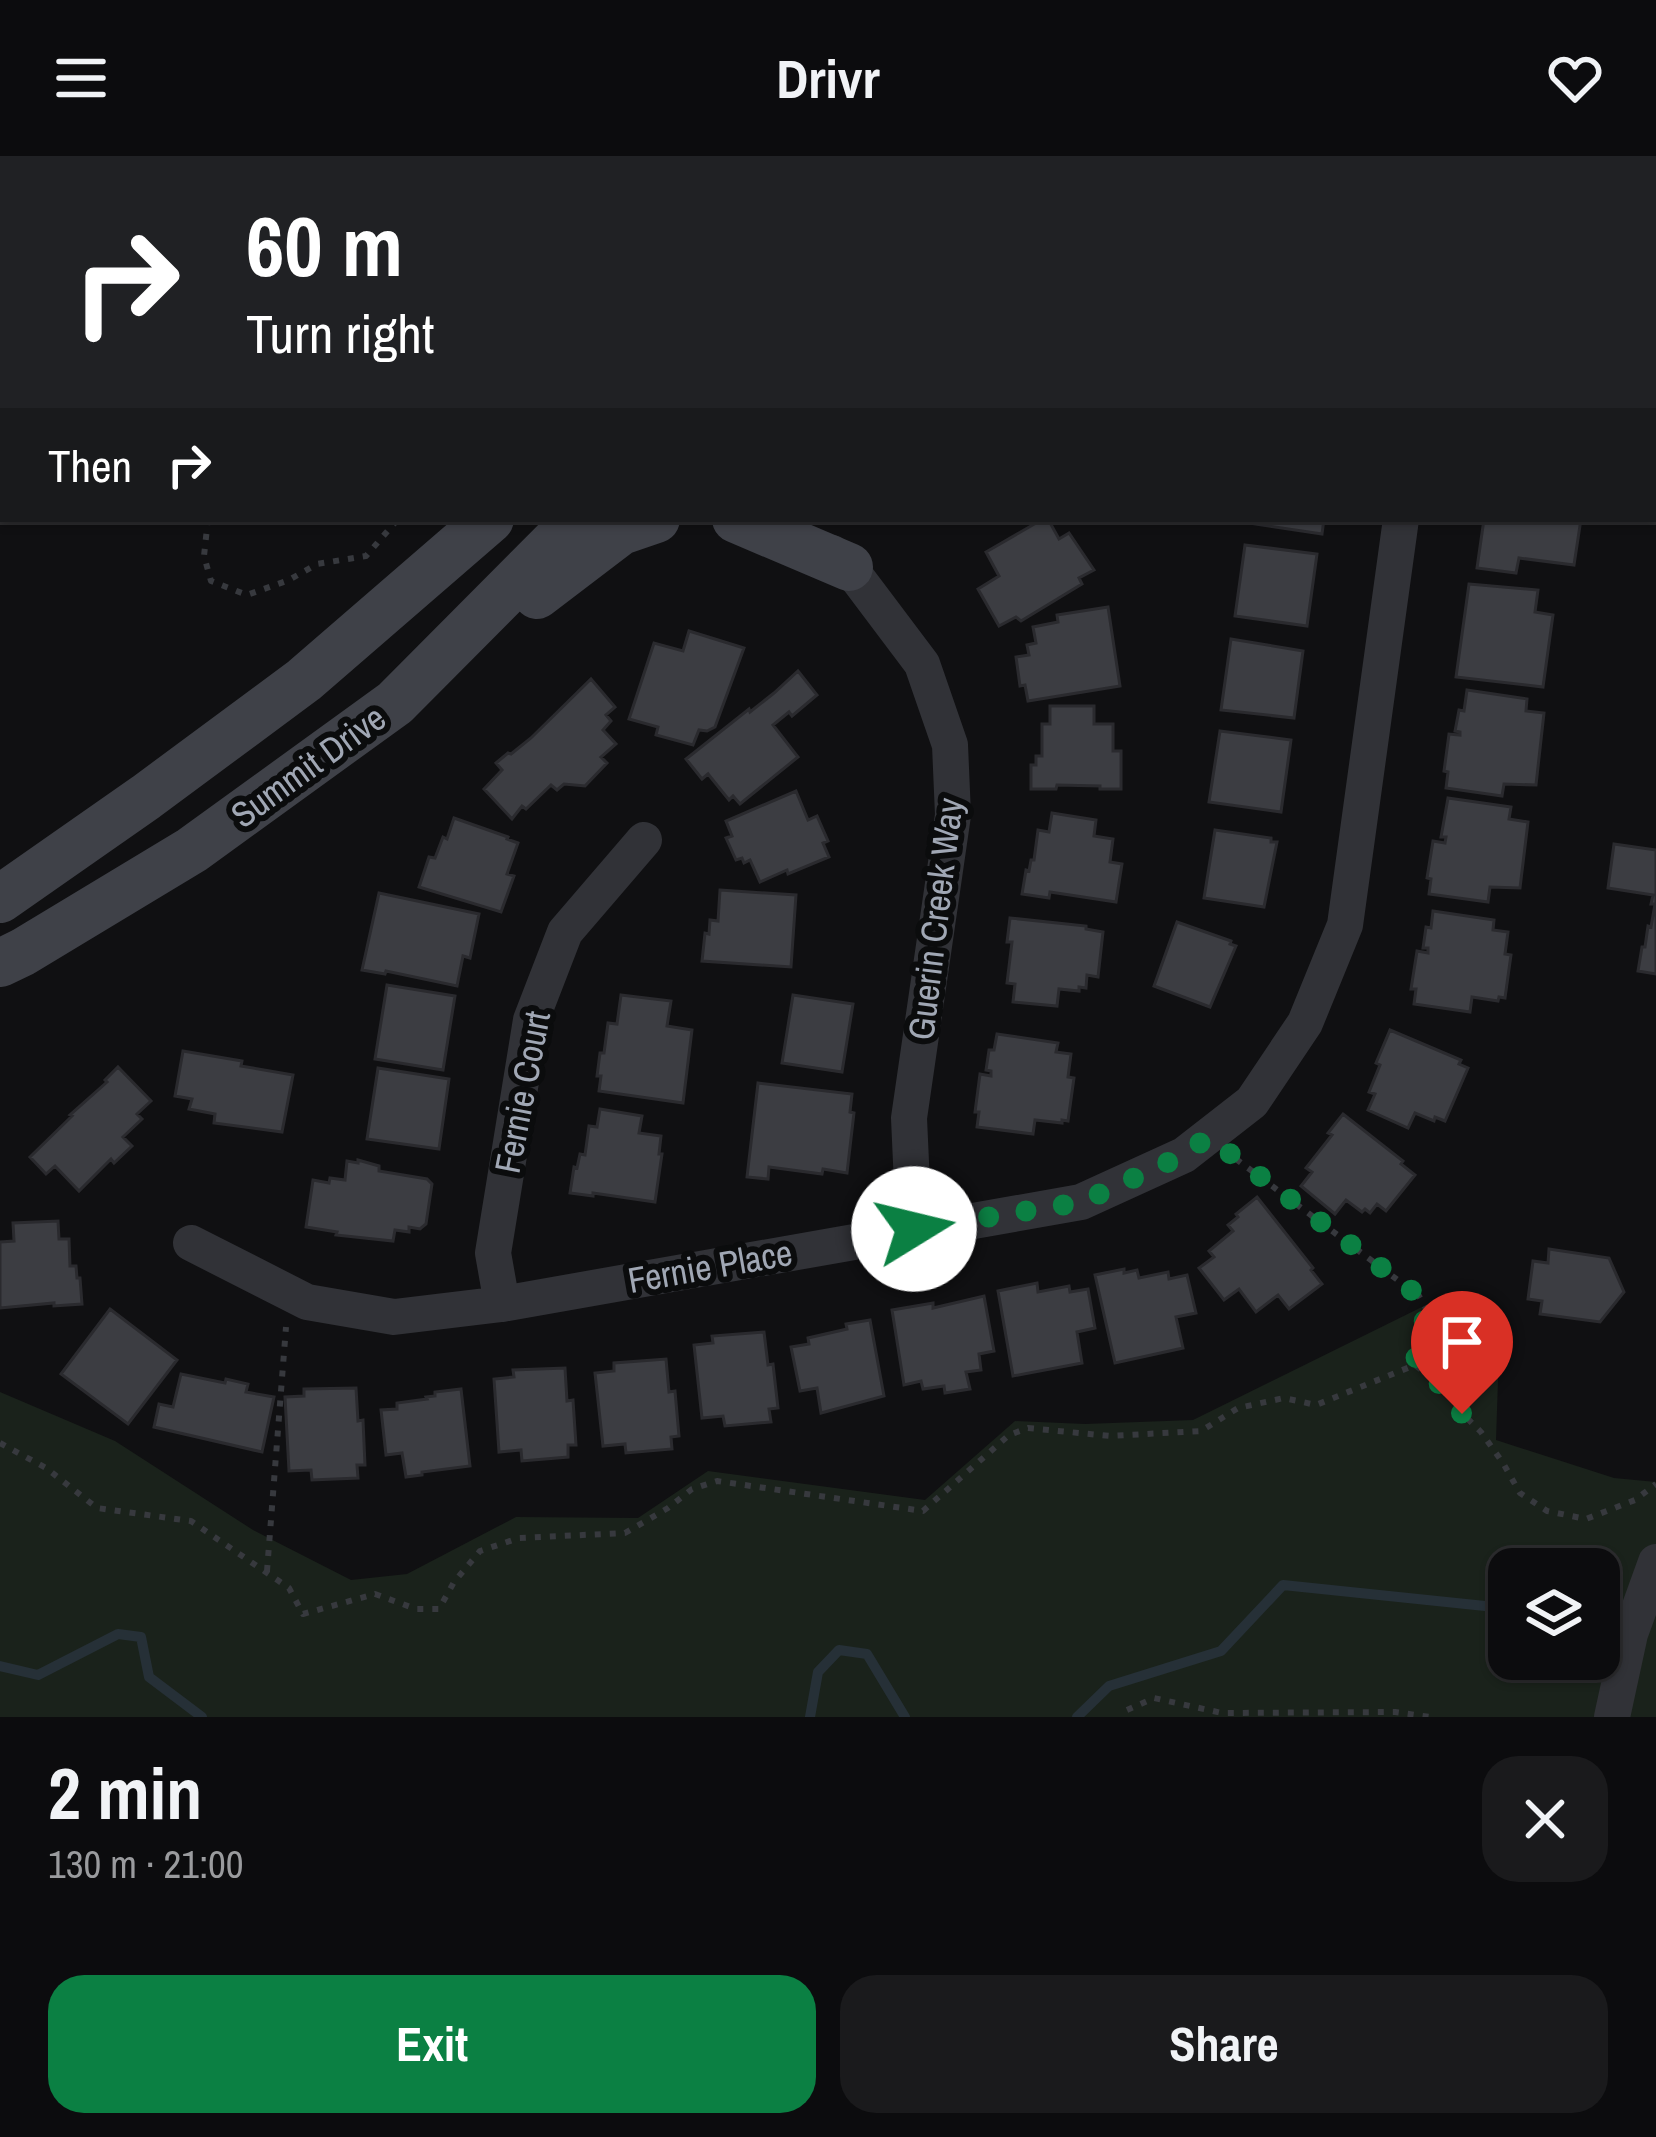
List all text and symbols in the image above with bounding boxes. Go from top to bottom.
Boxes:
text: Drivr [776,42,880,115]
icon: menu [48,45,114,111]
icon: heart [1542,45,1608,111]
text: 60 m [246,189,403,302]
icon: right [48,204,204,360]
text: Turn right [246,297,434,370]
icon: right [156,432,222,498]
text: Then [48,435,132,496]
street label: Summit Drive [221,694,395,838]
street label: Guerin Creek Way [896,795,974,1043]
street label: Fernie Court [483,1007,561,1177]
position arrow [851,1166,977,1292]
street label: Fernie Place [624,1228,796,1304]
pin [1411,1291,1513,1414]
icon: arrive [1429,1309,1495,1375]
map controls [1488,1548,1620,1680]
button: layers [1488,1548,1620,1680]
text: 2 min [48,1744,202,1841]
button: close [1482,1756,1608,1882]
text: 130 m · 21:00 [48,1838,244,1890]
button: Exit [48,1975,816,2113]
button: Share [840,1975,1608,2113]

